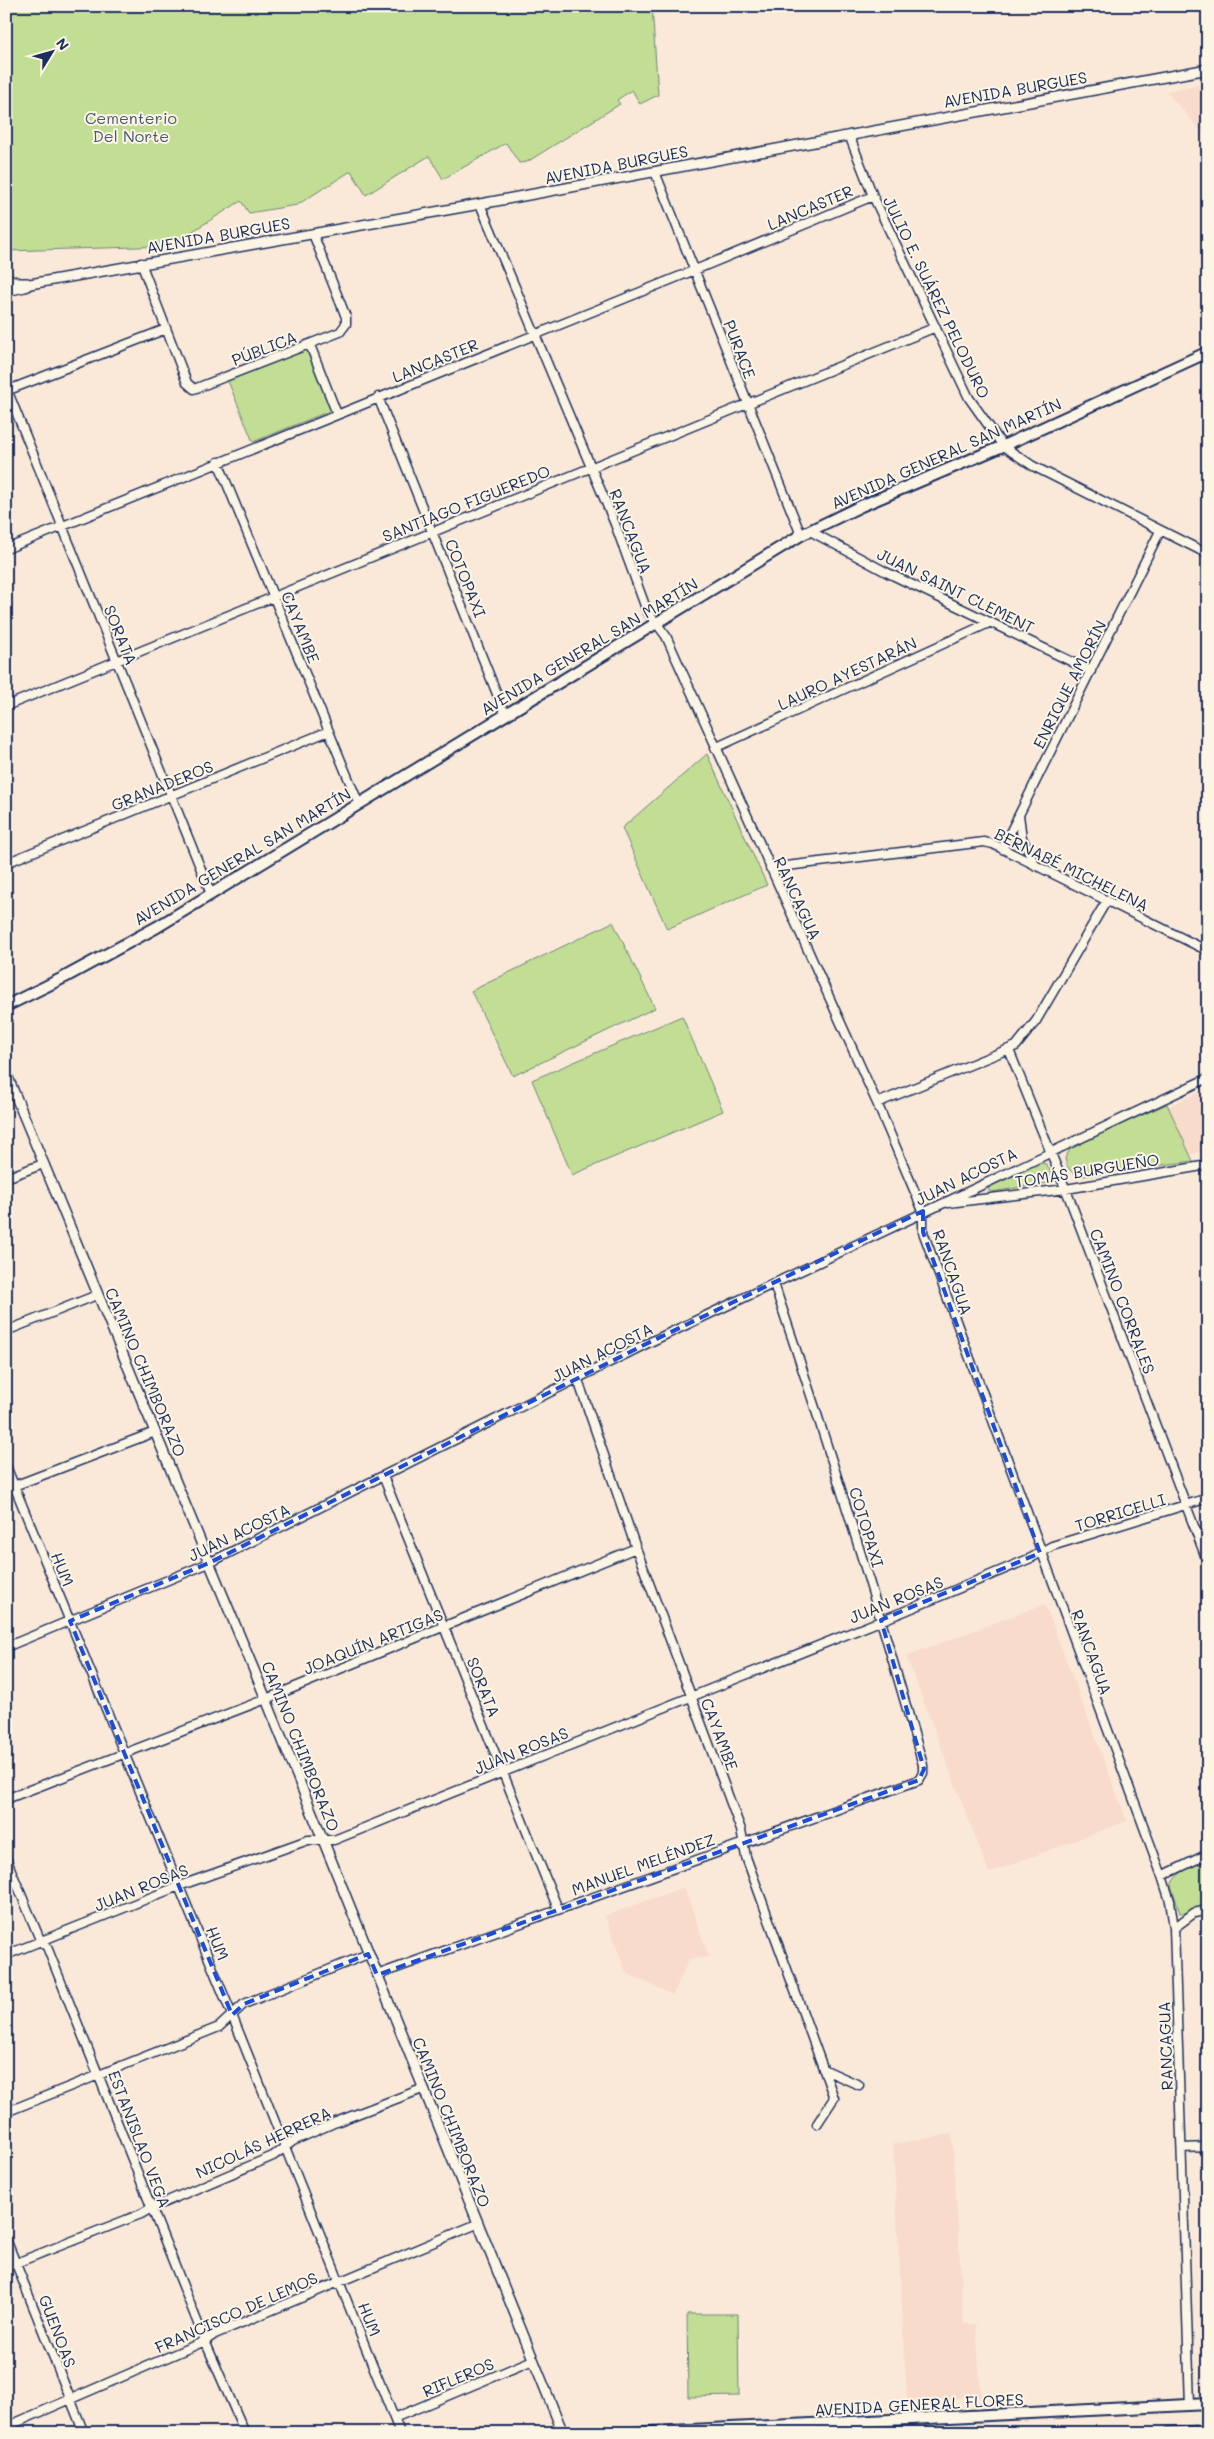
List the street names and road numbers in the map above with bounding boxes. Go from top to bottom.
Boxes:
street label: AVENIDA BURGUES [941,66,1089,112]
street label: AVENIDA BURGUES [542,140,690,188]
street label: LANCASTER [764,180,856,234]
street label: JULIO E. SUÁREZ PELODURO [879,192,995,402]
street label: AVENIDA BURGUES [144,212,292,258]
street label: PURACE [719,317,761,381]
street label: PÚBLICA [228,326,300,370]
street label: LANCASTER [389,333,481,387]
street label: AVENIDA GENERAL SAN MARTÍN [828,393,1064,513]
street label: SANTIAGO FIGUEREDO [379,460,553,546]
street label: RANCAGUA [605,486,657,576]
street label: COTOPAXI [441,536,491,620]
street label: JUAN SAINT CLEMENT [874,543,1038,637]
street label: AVENIDA GENERAL SAN MARTÍN [477,573,701,719]
street label: CAYAMBE [277,588,325,666]
street label: SORATA [99,602,143,668]
street label: ENRIQUE AMORÍN [1028,616,1110,752]
street label: LAURO AYESTARÁN [774,632,920,714]
street label: GRANADEROS [108,755,216,815]
street label: AVENIDA GENERAL SAN MARTÍN [130,783,354,929]
street label: BERNABÉ MICHELENA [992,823,1152,915]
street label: RANCAGUA [770,853,826,943]
street label: JUAN ACOSTA [912,1142,1020,1210]
street label: TOMÁS BURGUEÑO [1013,1148,1161,1192]
street label: CAMINO CORRALES [1086,1225,1160,1377]
street label: RANCAGUA [929,1226,977,1318]
street label: CAMINO CHIMBORAZO [101,1284,191,1460]
street label: JUAN ACOSTA [548,1318,656,1386]
street label: COTOPAXI [845,1484,889,1570]
street label: TORRICELLI [1072,1488,1168,1536]
street label: JUAN ACOSTA [185,1498,293,1566]
street label: HUM [47,1549,79,1589]
street label: JUAN ROSAS [846,1571,946,1627]
street label: JOAQUÍN ARTIGAS [300,1603,446,1679]
street label: RANCAGUA [1067,1606,1117,1698]
street label: SORATA [462,1654,506,1720]
street label: CAMINO CHIMBORAZO [257,1658,345,1834]
street label: CAYAMBE [697,1695,743,1773]
street label: JUAN ROSAS [471,1722,571,1778]
street label: MANUEL MELÉNDEZ [568,1828,718,1900]
street label: JUAN ROSAS [91,1859,191,1915]
street label: HUM [202,1923,234,1963]
street label: RANCAGUA [1153,2001,1177,2091]
street label: CAMINO CHIMBORAZO [408,2034,496,2210]
street label: ESTANISLAO VEGA [104,2067,176,2211]
street label: NICOLÁS HERRERA [192,2101,334,2183]
street label: FRANCISCO DE LEMOS [151,2267,321,2357]
street label: GUENOAS [35,2292,81,2370]
street label: HUM [354,2299,386,2339]
street label: RIFLEROS [419,2353,497,2401]
street label: AVENIDA GENERAL FLORES [814,2388,1024,2420]

